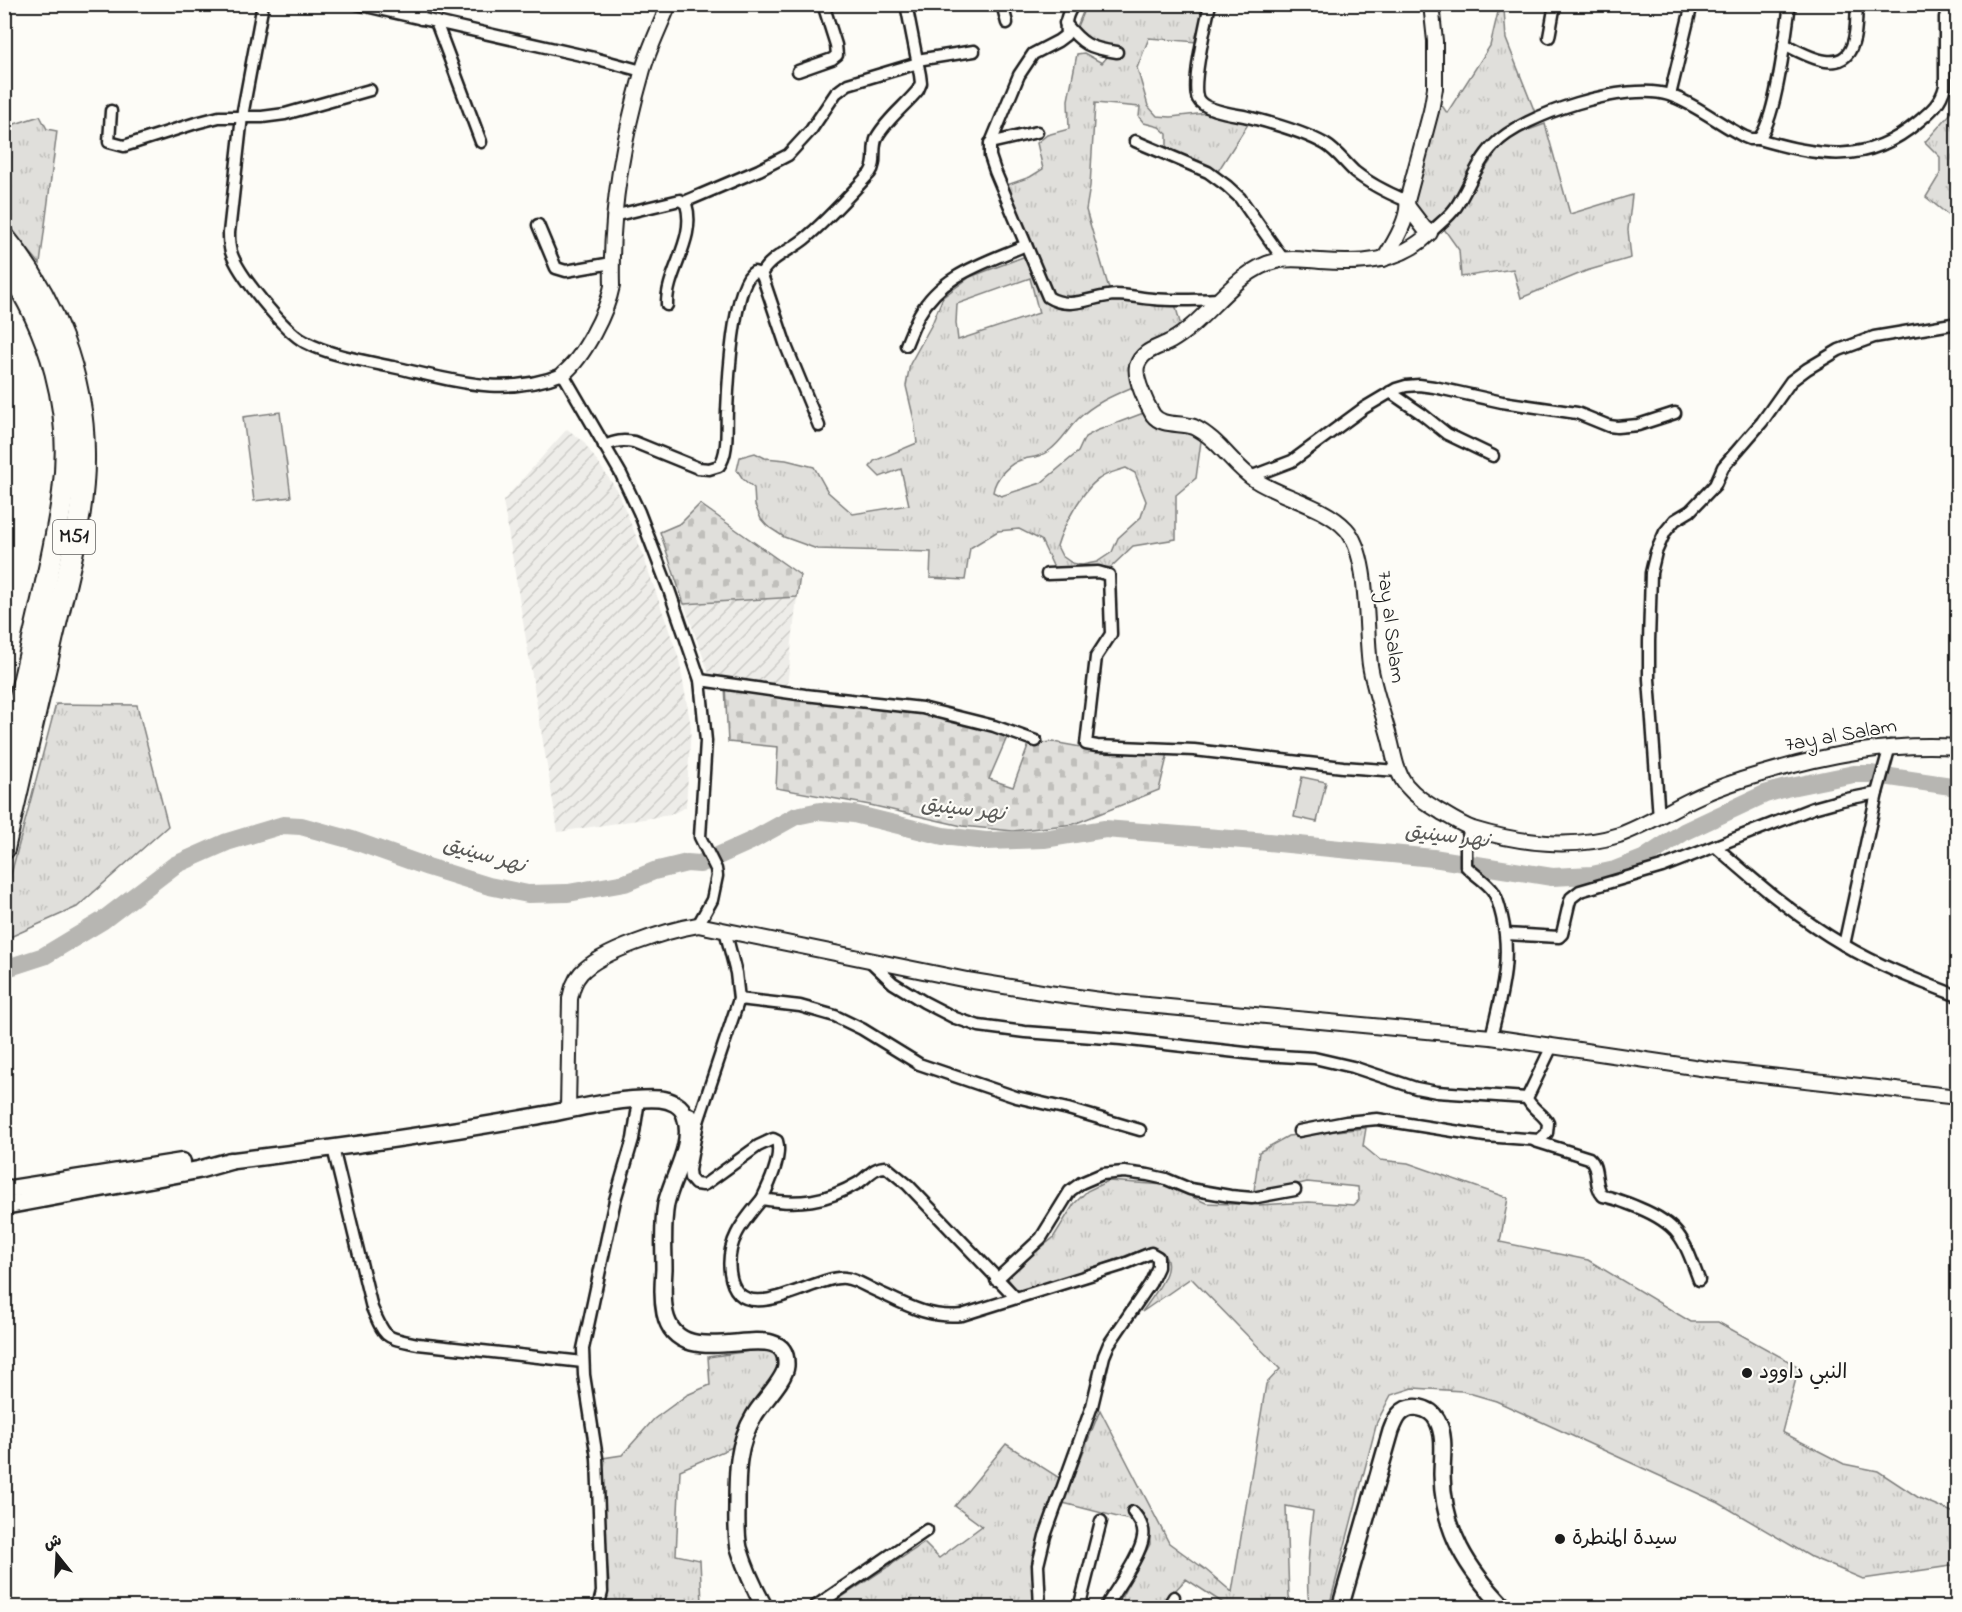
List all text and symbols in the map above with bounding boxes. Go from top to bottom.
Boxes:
road number: M51 [53,520,95,554]
street label: 7ay al Salam [1366,569,1412,685]
street label: 7ay al Salam [1783,711,1900,763]
water label: نهر سينيق [919,789,1010,831]
water label: نهر سينيق [1403,816,1494,858]
water label: نهر سينيق [439,829,532,884]
place label: النبي داوود [1759,1358,1848,1390]
marker: النبي داوود [1740,1366,1754,1380]
place label: سيدة المنطرة [1572,1524,1678,1554]
north arrow [27,1525,87,1585]
text: ش [41,1529,65,1557]
marker: سيدة المنطرة [1553,1532,1567,1546]

